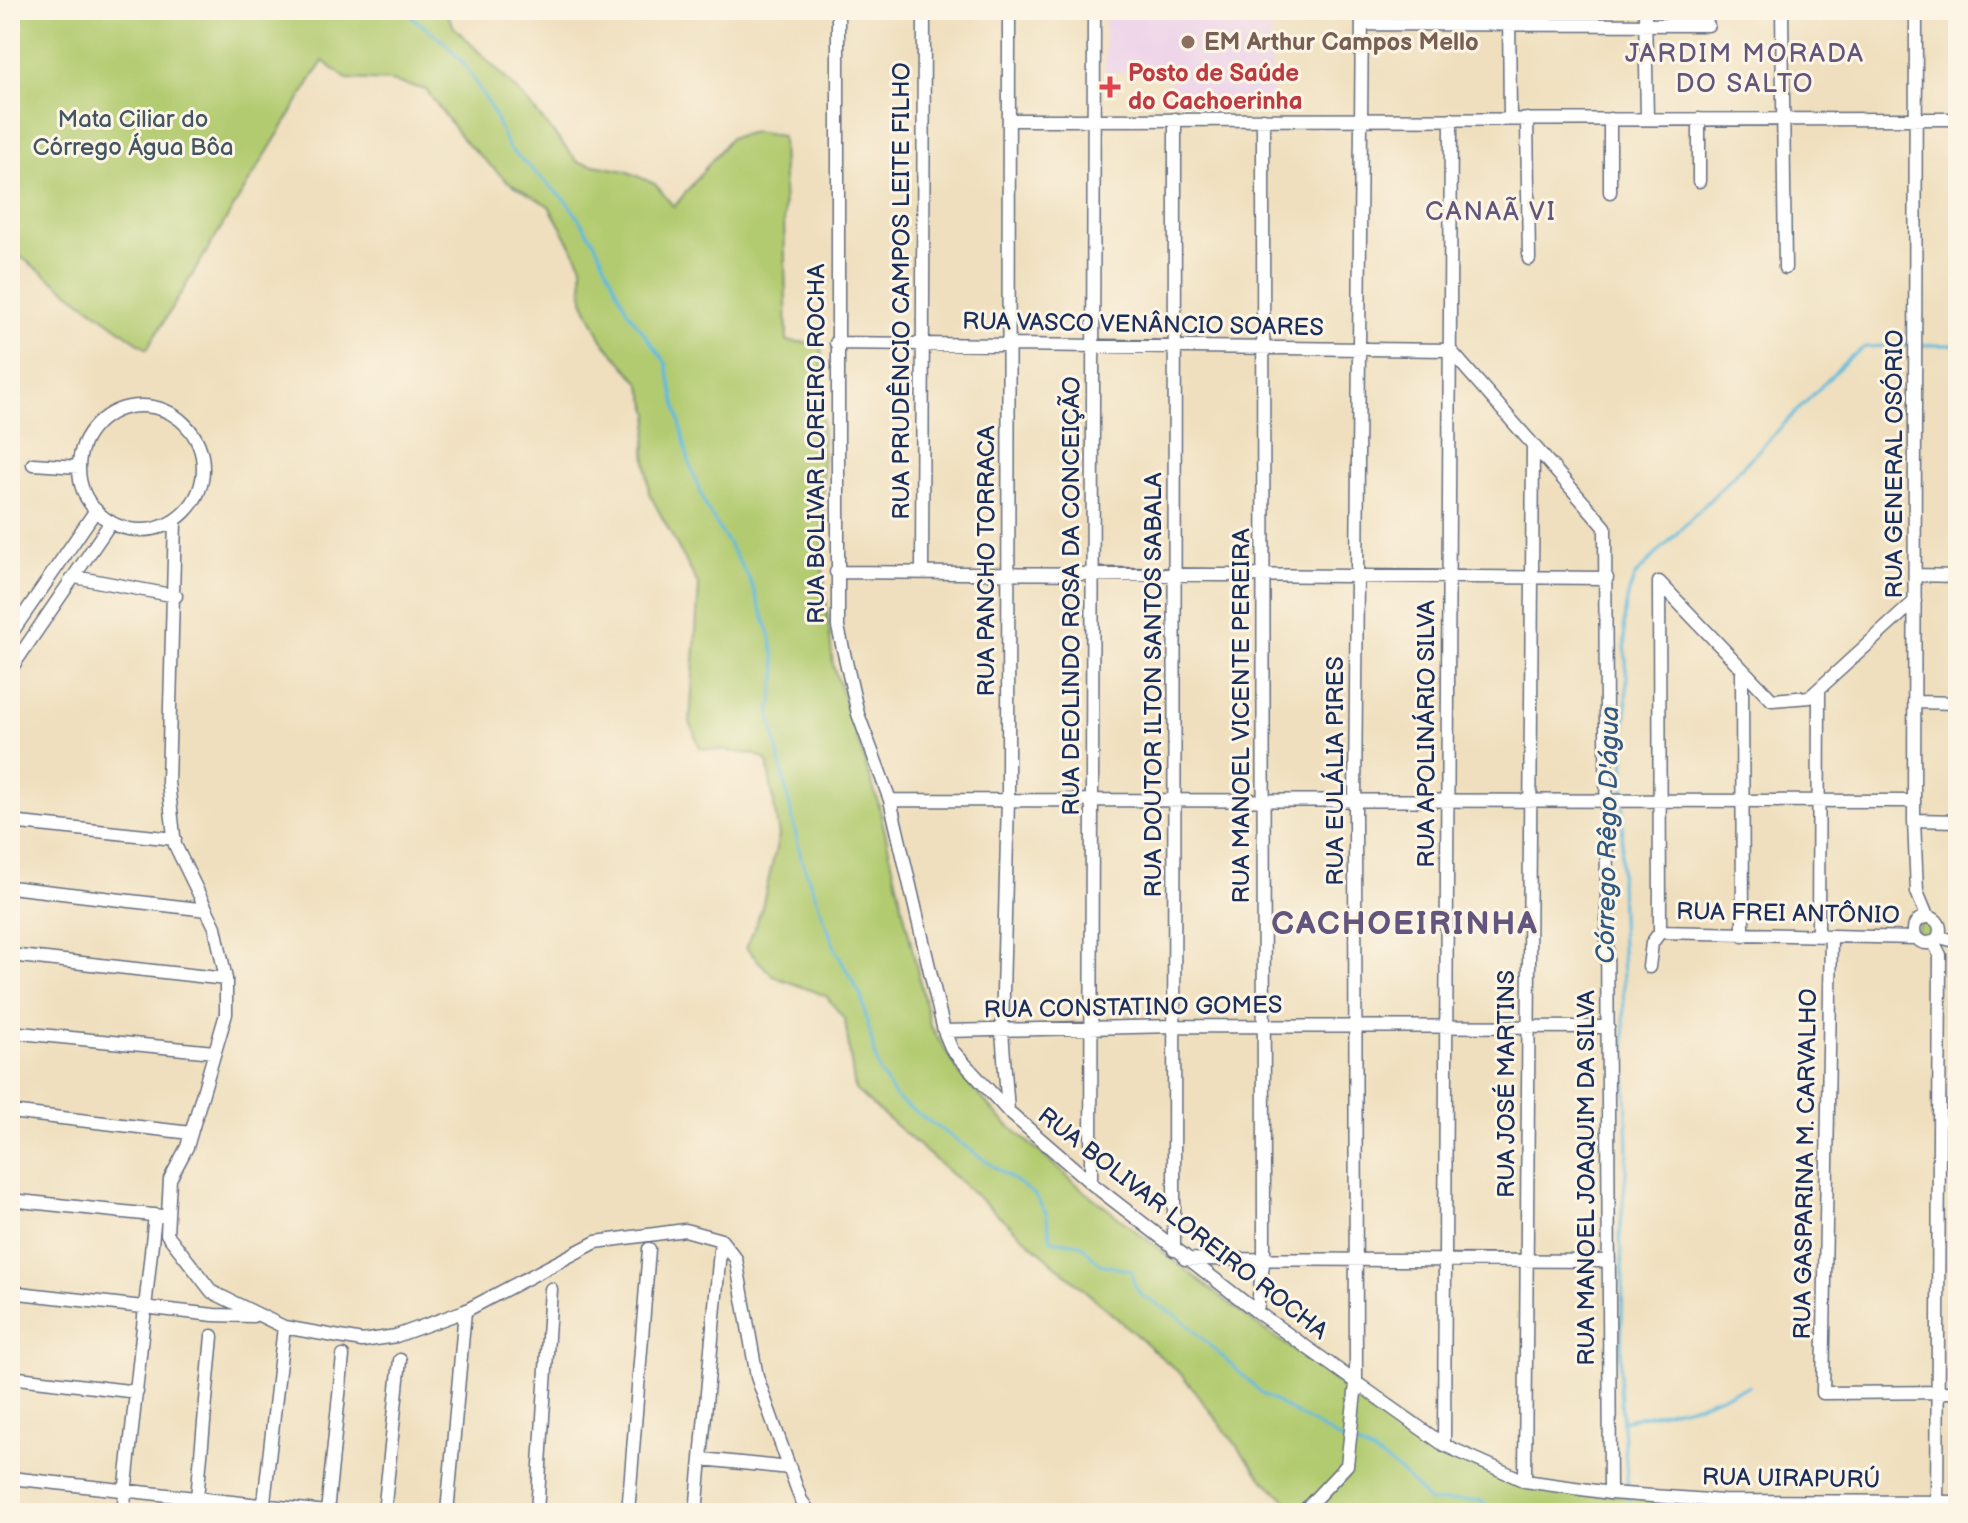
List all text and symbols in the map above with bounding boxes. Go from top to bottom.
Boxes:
place label: EM Arthur Campos Mello [1204,28,1479,57]
marker: EM Arthur Campos Mello [1179,33,1197,51]
district label: JARDIM MORADA DO SALTO [1625,39,1865,100]
place label: Posto de Saúde do Cachoerinha [1128,59,1302,116]
street label: RUA PRUDÊNCIO CAMPOS LEITE FILHO [886,62,916,520]
marker: Posto de Saúde do Cachoerinha [1099,76,1121,98]
park label: Mata Ciliar do Córrego Água Bôa [32,105,234,162]
district label: CANAÃ VI [1425,196,1557,228]
street label: RUA BOLIVAR LOREIRO ROCHA [802,264,831,624]
street label: RUA VASCO VENÂNCIO SOARES [962,306,1324,342]
street label: RUA GENERAL OSÓRIO [1879,330,1909,599]
street label: RUA DEOLINDO ROSA DA CONCEIÇÃO [1057,376,1086,816]
street label: RUA PANCHO TORRACA [972,425,1001,697]
street label: RUA DOUTOR ILTON SANTOS SABALA [1139,472,1168,898]
street label: RUA MANOEL VICENTE PEREIRA [1227,528,1256,904]
street label: RUA APOLINÁRIO SILVA [1411,600,1441,868]
street label: RUA EULÁLIA PIRES [1320,656,1350,886]
water label: Córrego Rêgo D'água [1591,706,1626,964]
street label: RUA FREI ANTÔNIO [1676,896,1900,930]
district label: CACHOEIRINHA [1271,905,1539,944]
street label: RUA JOSÉ MARTINS [1491,970,1521,1198]
street label: RUA GASPARINA M. CARVALHO [1788,988,1823,1340]
street label: RUA CONSTATINO GOMES [983,990,1283,1025]
street label: RUA MANOEL JOAQUIM DA SILVA [1572,990,1601,1366]
street label: RUA BOLIVAR LOREIRO ROCHA [1032,1101,1334,1346]
street label: RUA UIRAPURÚ [1702,1461,1880,1495]

